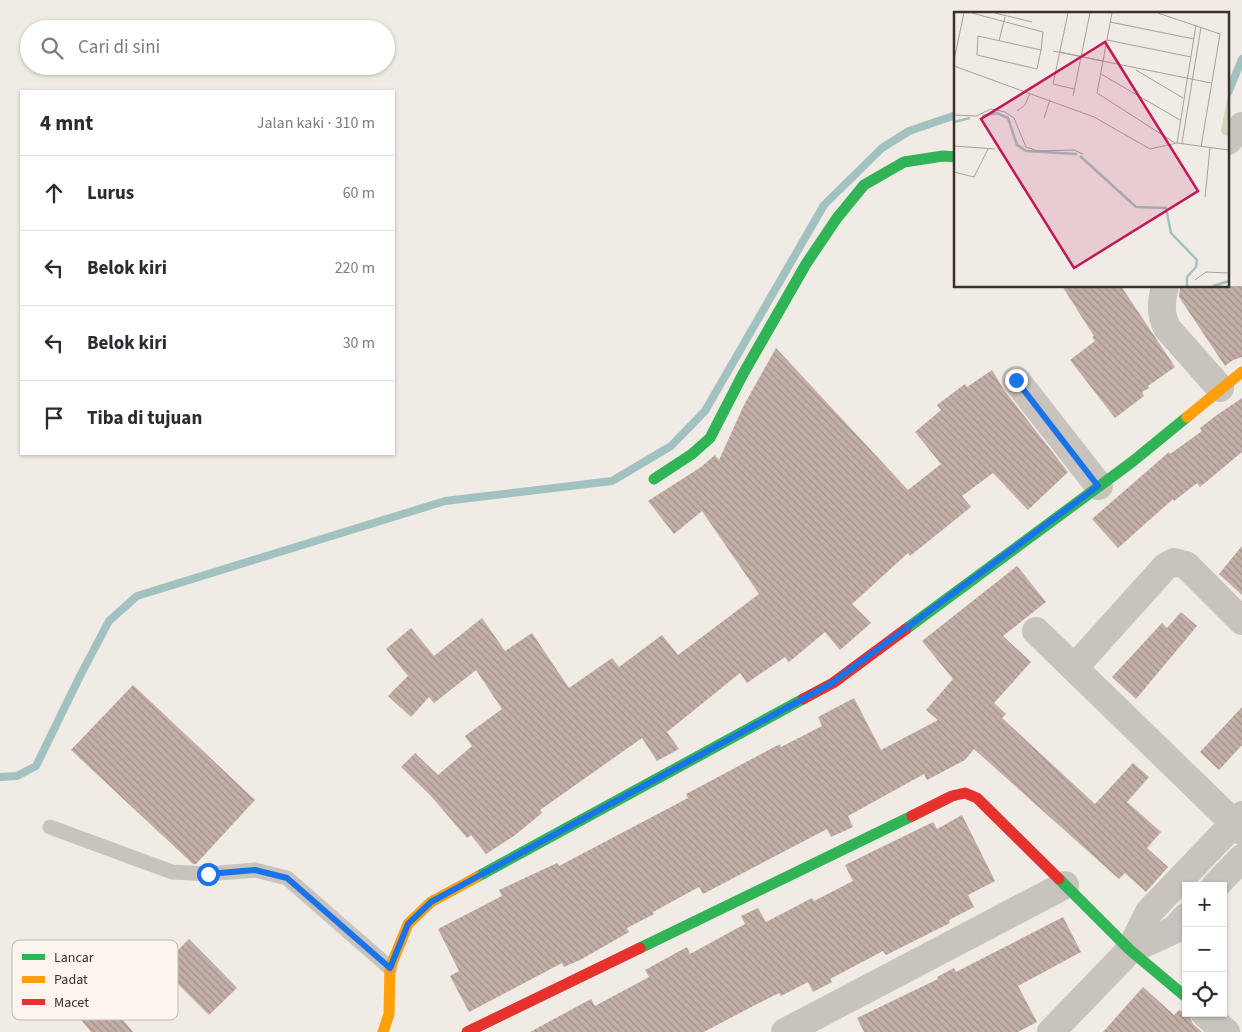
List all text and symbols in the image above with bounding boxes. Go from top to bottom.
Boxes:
inset map [954,12,1230,288]
search box [20,20,395,75]
icon: search [38,34,66,62]
text: Cari di sini [78,34,160,61]
text: 4 mnt [40,108,93,138]
text: Jalan kaki · 310 m [257,112,375,134]
icon: ahead [40,179,68,207]
text: Lurus [87,180,134,207]
text: 60 m [343,182,375,204]
icon: left [40,254,68,282]
text: Belok kiri [87,255,167,282]
text: 220 m [335,257,375,279]
icon: left [40,329,68,357]
text: Belok kiri [87,330,167,357]
text: 30 m [343,332,375,354]
route end [1005,369,1028,392]
icon: arrive [40,404,68,432]
text: Tiba di tujuan [87,405,202,432]
route start [197,863,220,886]
map controls [1182,882,1227,1017]
button: + [1182,882,1227,927]
button: − [1182,927,1227,972]
legend [12,940,178,1020]
text: Lancar [54,948,94,968]
text: Padat [54,970,88,990]
button: locate [1182,972,1227,1017]
text: Macet [54,993,89,1013]

